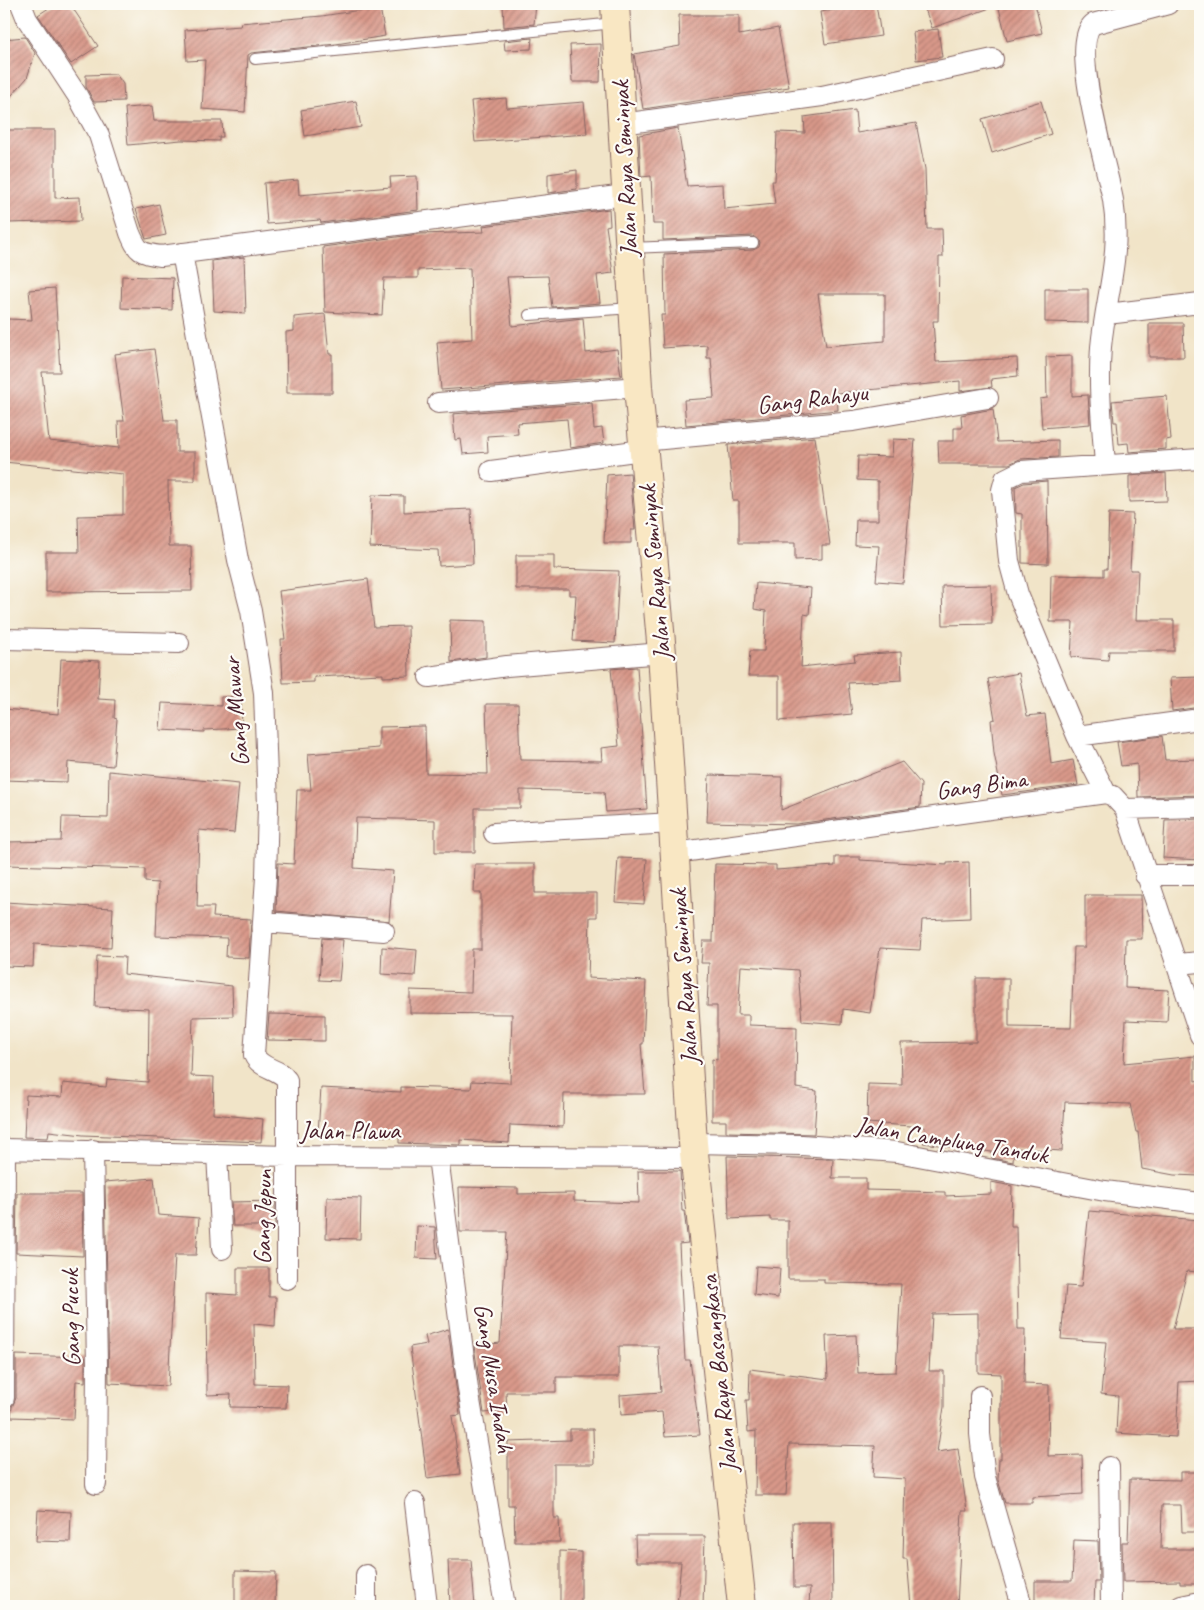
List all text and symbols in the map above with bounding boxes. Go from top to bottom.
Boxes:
street label: Jalan Raya Seminyak [604,78,646,259]
street label: Gang Rahayu [755,376,871,422]
street label: Jalan Raya Seminyak [631,482,679,663]
street label: Gang Mawar [215,653,257,768]
street label: Gang Bima [934,762,1031,807]
street label: Jalan Raya Seminyak [662,886,706,1067]
street label: Jalan Camplung Tanduk [852,1109,1052,1171]
street label: Jalan Plawa [299,1115,402,1147]
street label: Gang Jepun [246,1169,280,1265]
street label: Gang Pucuk [54,1267,88,1367]
street label: Jalan Raya Basangkasa [693,1272,745,1475]
street label: Gang Nusa Indah [466,1301,522,1456]

